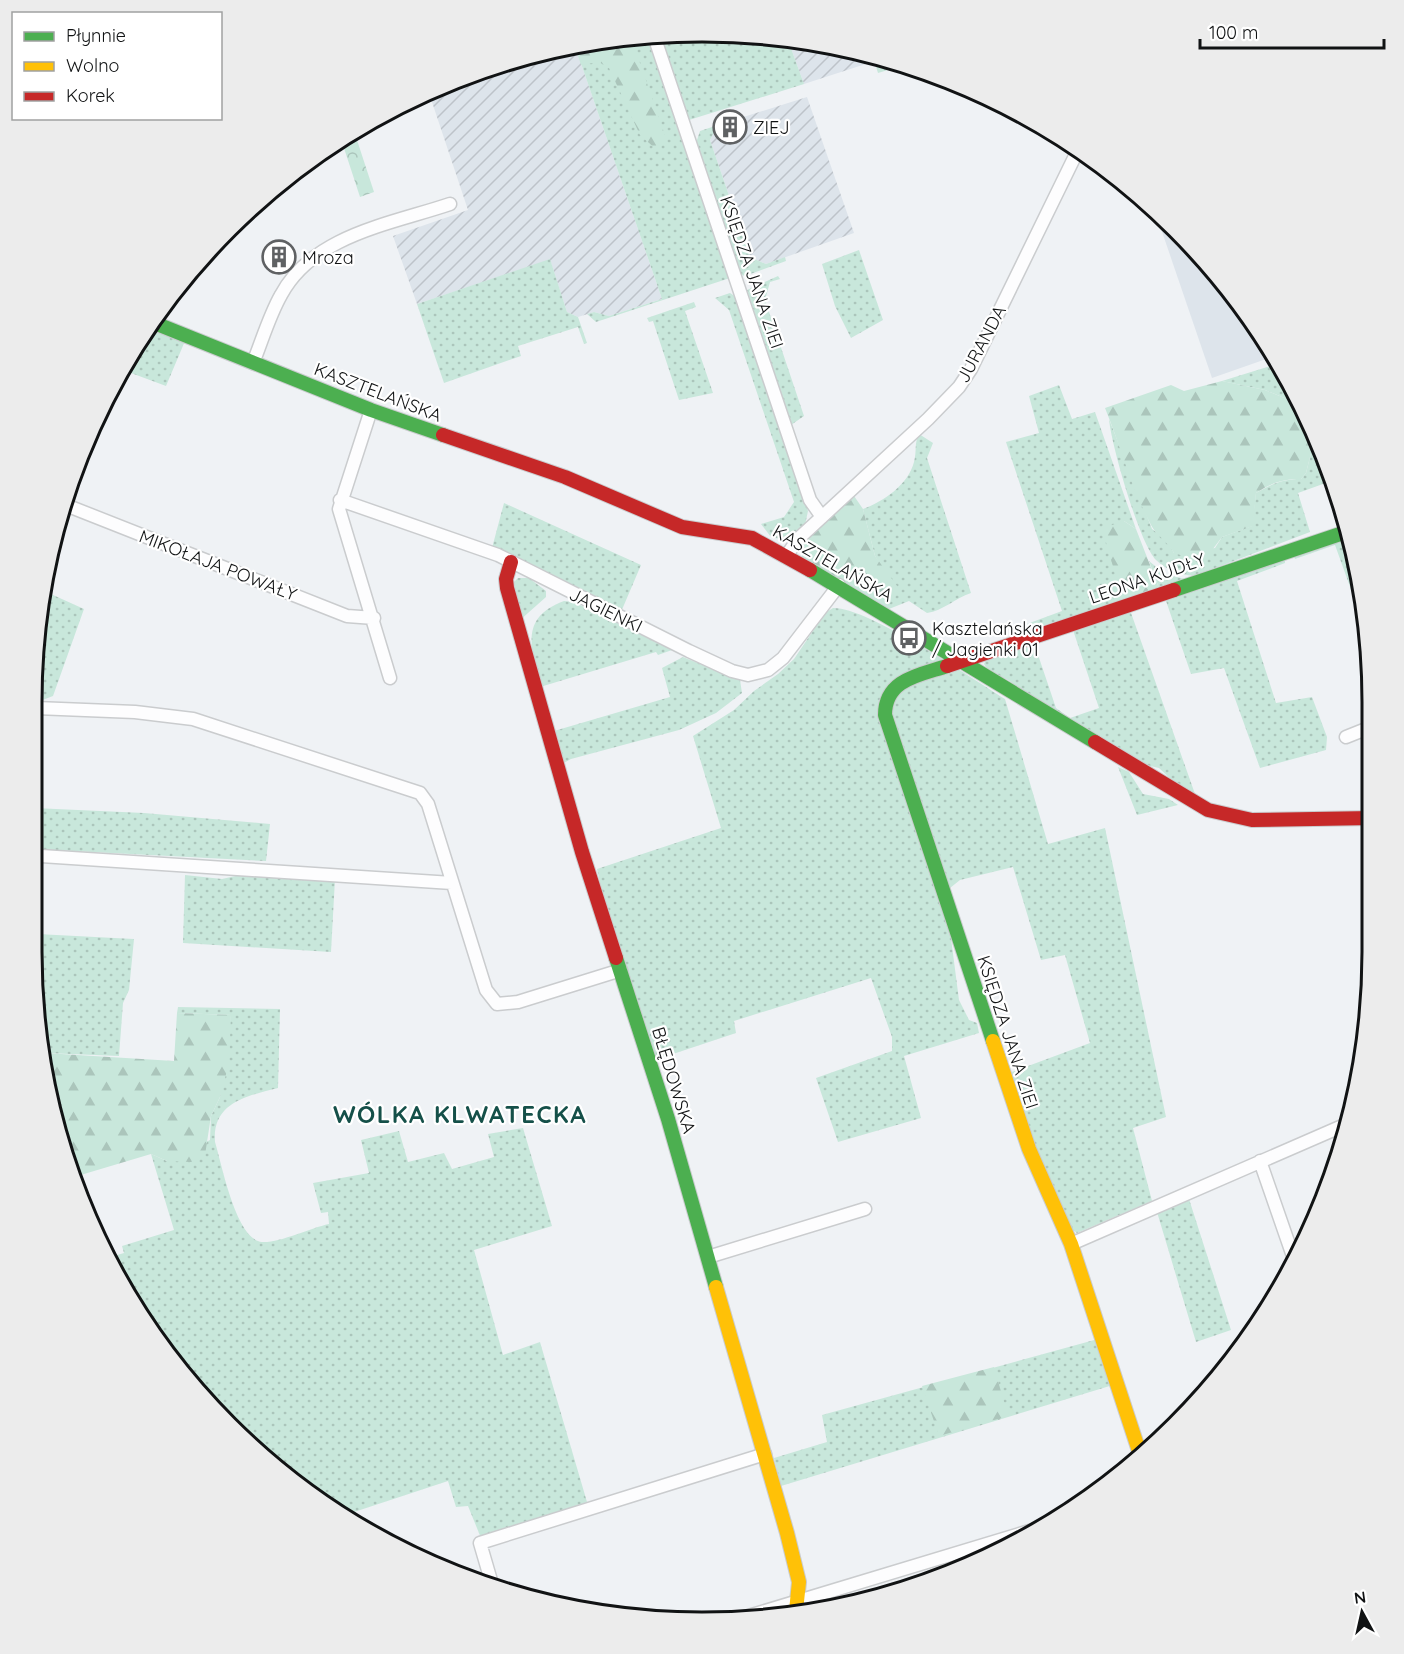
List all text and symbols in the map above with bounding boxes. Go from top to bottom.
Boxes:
legend [12,12,222,120]
scale bar [1200,12,1384,50]
text: 100 m [1209,21,1258,44]
text: Płynnie [66,24,126,47]
text: Wolno [66,54,119,77]
text: Korek [66,84,115,107]
building icon: ZIEJ [712,109,748,145]
place label: ZIEJ [753,116,789,139]
street label: KSIĘDZA JANA ZIEI [715,193,789,351]
building icon: Mroza [261,239,297,275]
place label: Mroza [302,246,354,269]
street label: JURANDA [951,301,1011,387]
street label: KASZTELAŃSKA [311,357,445,427]
street label: KASZTELAŃSKA [769,519,897,607]
street label: MIKOŁAJA POWAŁY [136,524,300,606]
street label: LEONA KUDŁY [1086,547,1208,609]
street label: JAGIENKI [566,582,646,638]
place label: Kasztelańska / Jagienki 01 [932,617,1043,661]
bus stop icon: Kasztelańska / Jagienki 01 [891,620,927,656]
street label: KSIĘDZA JANA ZIEI [972,952,1044,1112]
street label: BŁĘDOWSKA [647,1024,701,1136]
district label: WÓLKA KLWATECKA [333,1099,587,1129]
north arrow [1332,1582,1392,1642]
text: N [1353,1586,1367,1608]

